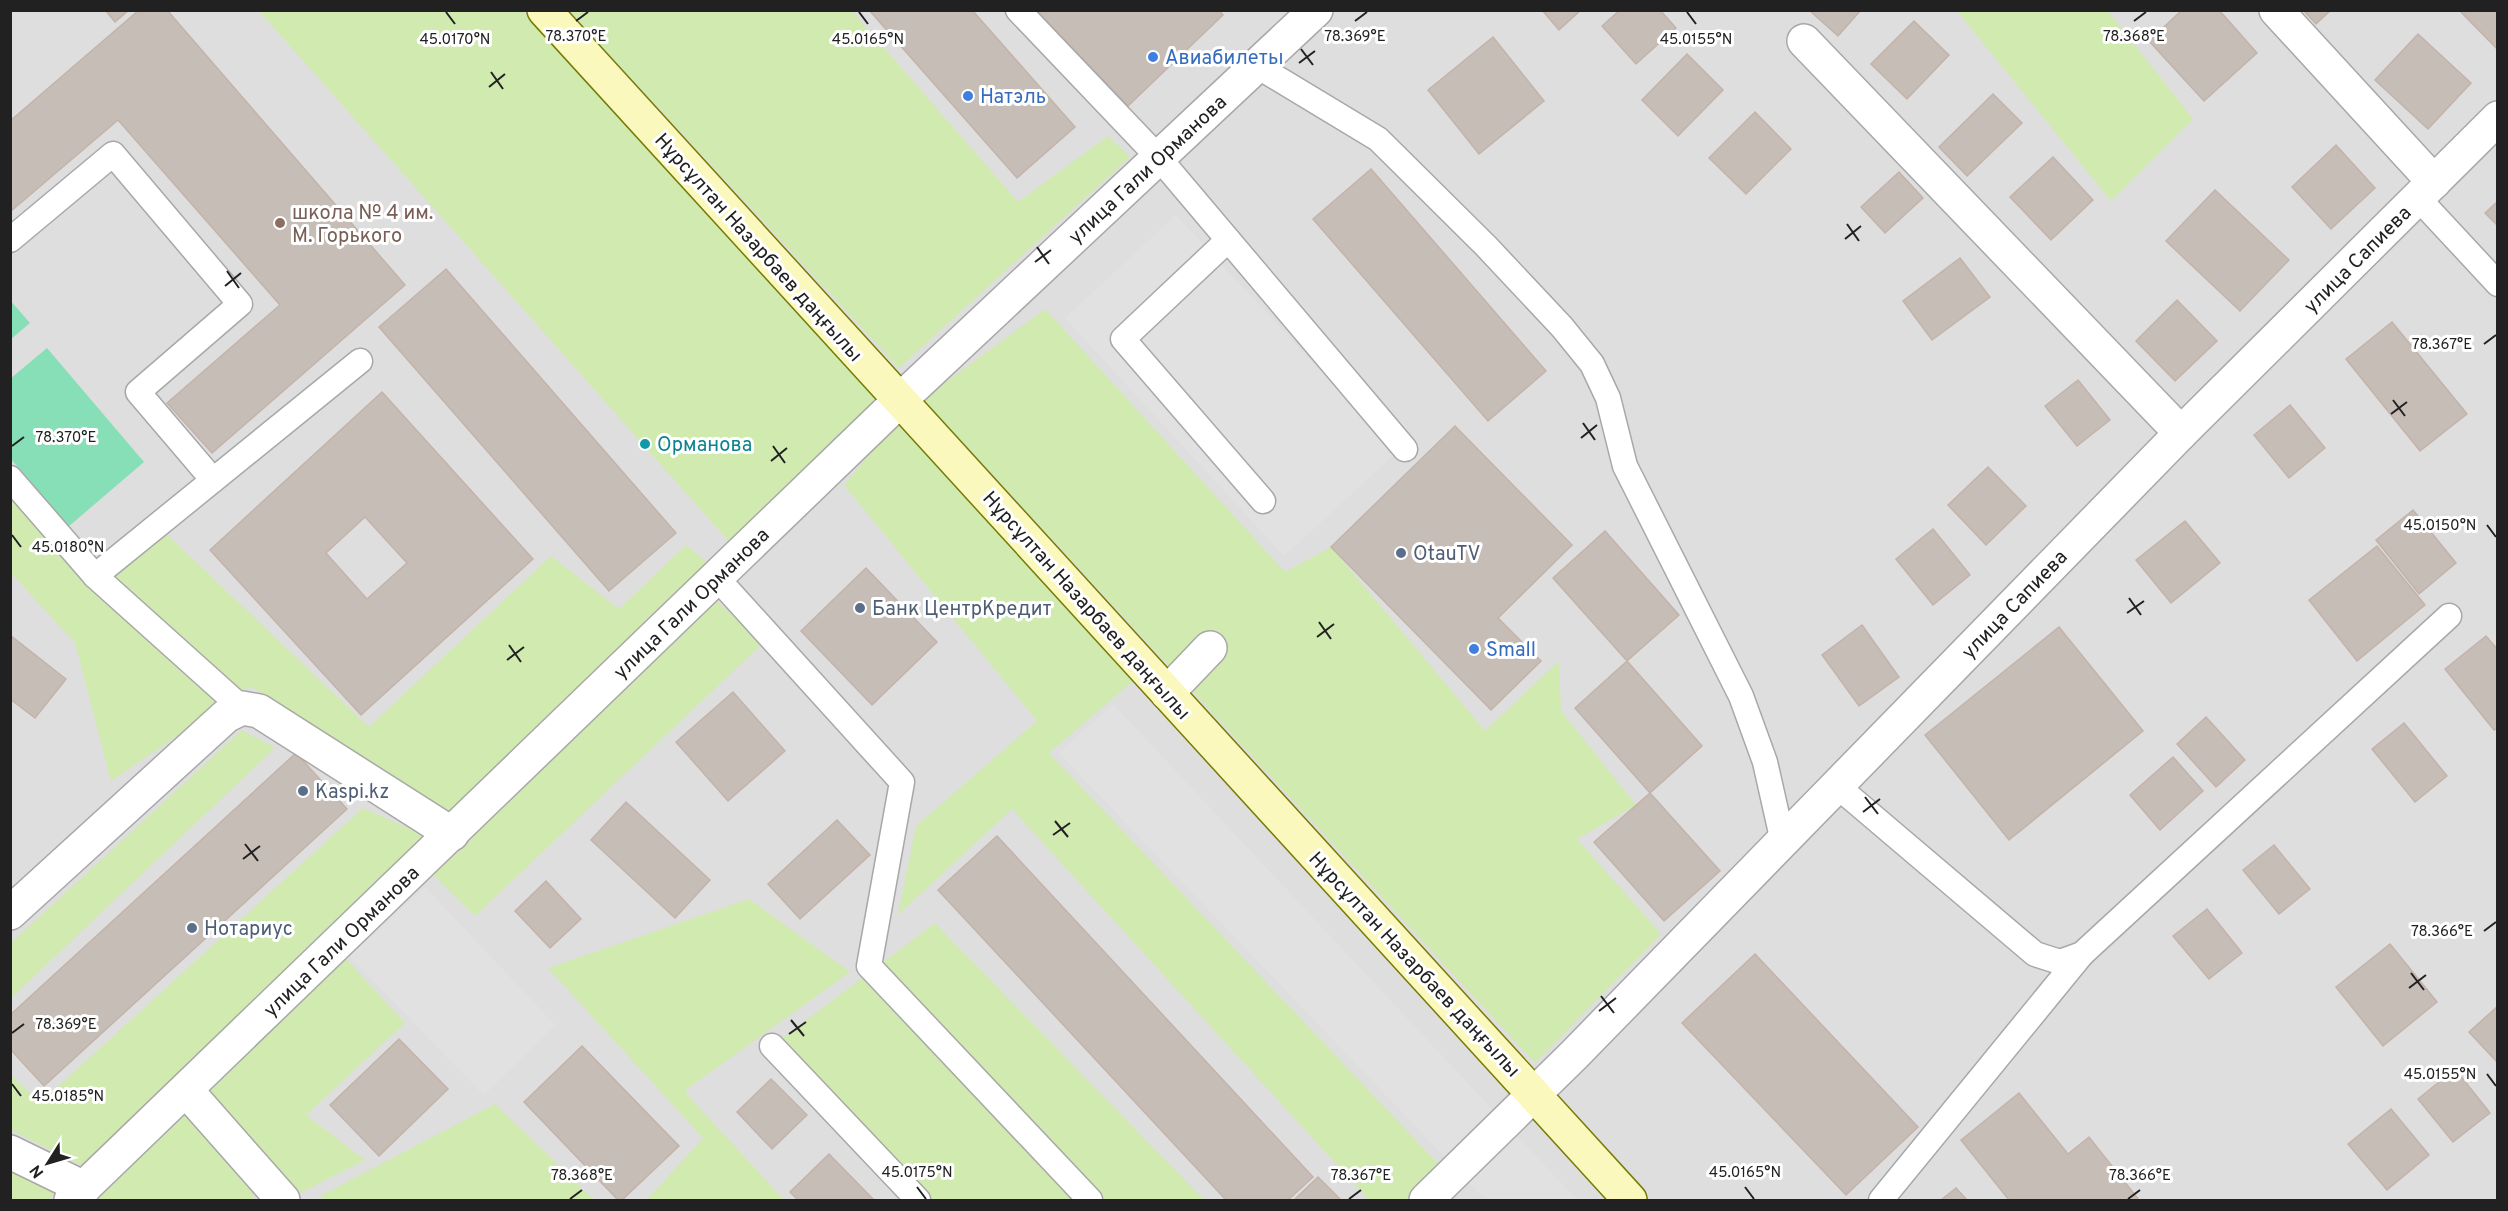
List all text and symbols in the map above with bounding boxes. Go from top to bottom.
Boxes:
text: 78.370°E [546,28,606,47]
text: 78.369°E [1324,28,1386,47]
text: 78.368°E [2103,28,2165,47]
text: 45.0170°N [420,31,490,50]
text: 45.0165°N [832,31,904,50]
text: 45.0155°N [1660,31,1732,50]
place label: Авиабилеты [1165,46,1283,72]
marker: Авиабилеты [1146,50,1160,64]
place label: Натэль [980,85,1046,111]
marker: Натэль [961,89,975,103]
street label: улица Гали Орманова [1064,90,1233,251]
street label: Нұрсұлтан Назарбаев даңғылы [648,128,867,368]
place label: школа № 4 им. М. Горького [292,201,433,250]
street label: улица Сапиева [2299,201,2418,320]
marker: школа № 4 им. М. Горького [273,216,287,230]
text: 78.367°E [2412,336,2472,355]
text: 78.370°E [36,429,96,448]
place label: Орманова [657,433,752,459]
marker: Орманова [638,437,652,451]
street label: Нұрсұлтан Назарбаев даңғылы [976,486,1195,726]
text: 45.0150°N [2404,517,2476,536]
street label: улица Гали Орманова [609,523,776,686]
text: 45.0180°N [32,539,104,558]
place label: OtauTV [1413,542,1480,568]
street label: улица Сапиева [1957,545,2074,666]
marker: OtauTV [1394,546,1408,560]
place label: Банк ЦентрКредит [872,597,1052,623]
marker: Банк ЦентрКредит [853,601,867,615]
place label: Small [1486,638,1536,664]
marker: Small [1467,642,1481,656]
place label: Kaspi.kz [315,780,389,806]
marker: Kaspi.kz [296,784,310,798]
street label: Нұрсұлтан Назарбаев даңғылы [1302,847,1525,1084]
street label: улица Гали Орманова [259,861,426,1024]
place label: Нотариус [204,917,293,943]
marker: Нотариус [185,921,199,935]
text: 78.366°E [2411,923,2473,942]
text: 78.369°E [35,1016,97,1035]
text: 45.0155°N [2404,1066,2476,1085]
text: 45.0185°N [32,1088,104,1107]
north arrow [18,1133,78,1193]
text: N [26,1160,49,1181]
text: 45.0175°N [881,1164,953,1183]
text: 45.0165°N [1709,1164,1781,1183]
text: 78.368°E [551,1167,613,1186]
text: 78.367°E [1331,1167,1391,1186]
text: 78.366°E [2109,1167,2171,1186]

